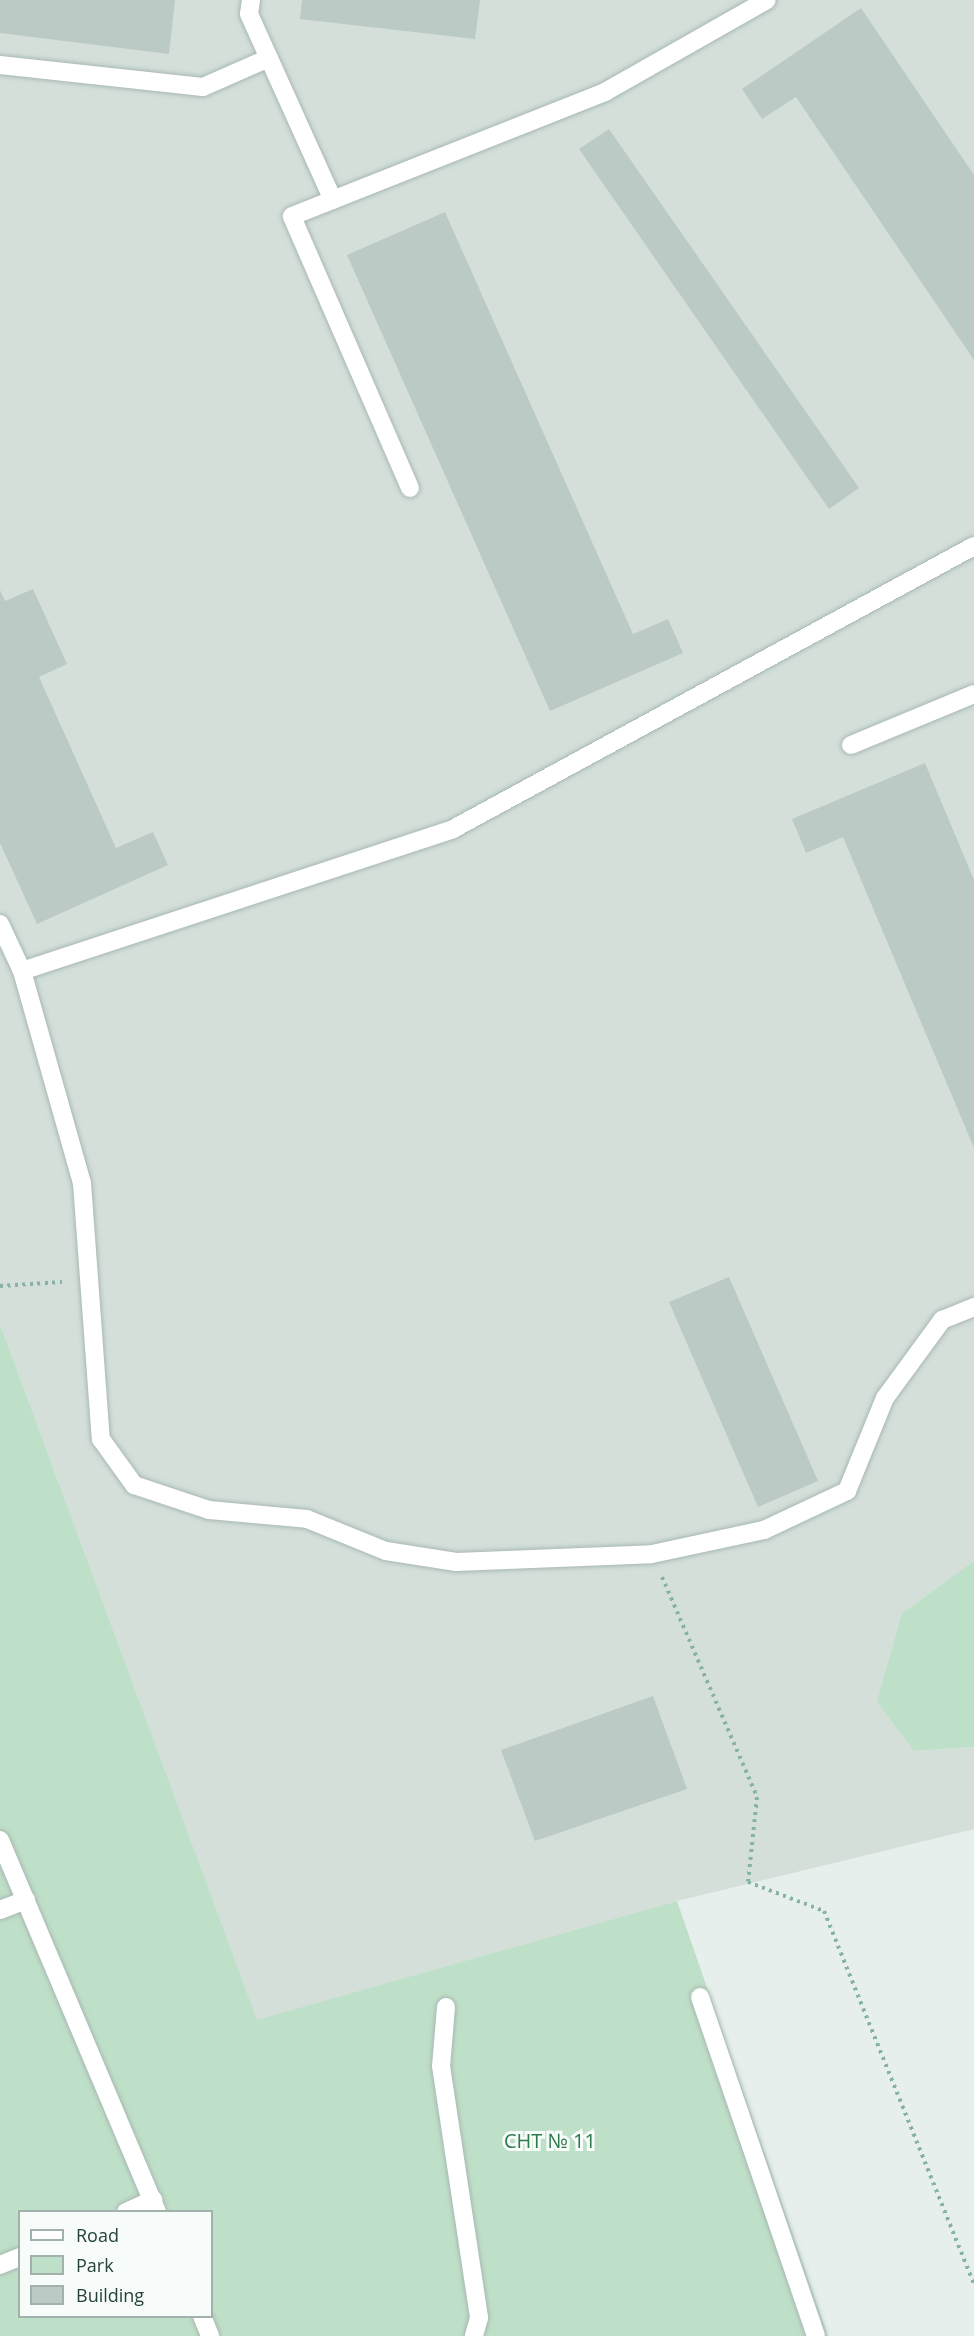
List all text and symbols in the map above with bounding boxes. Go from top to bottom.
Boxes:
park label: СНТ № 11 [504,2128,596,2152]
legend [18,2210,213,2318]
text: Road [76,2223,119,2247]
text: Park [76,2253,114,2277]
text: Building [76,2283,144,2307]

